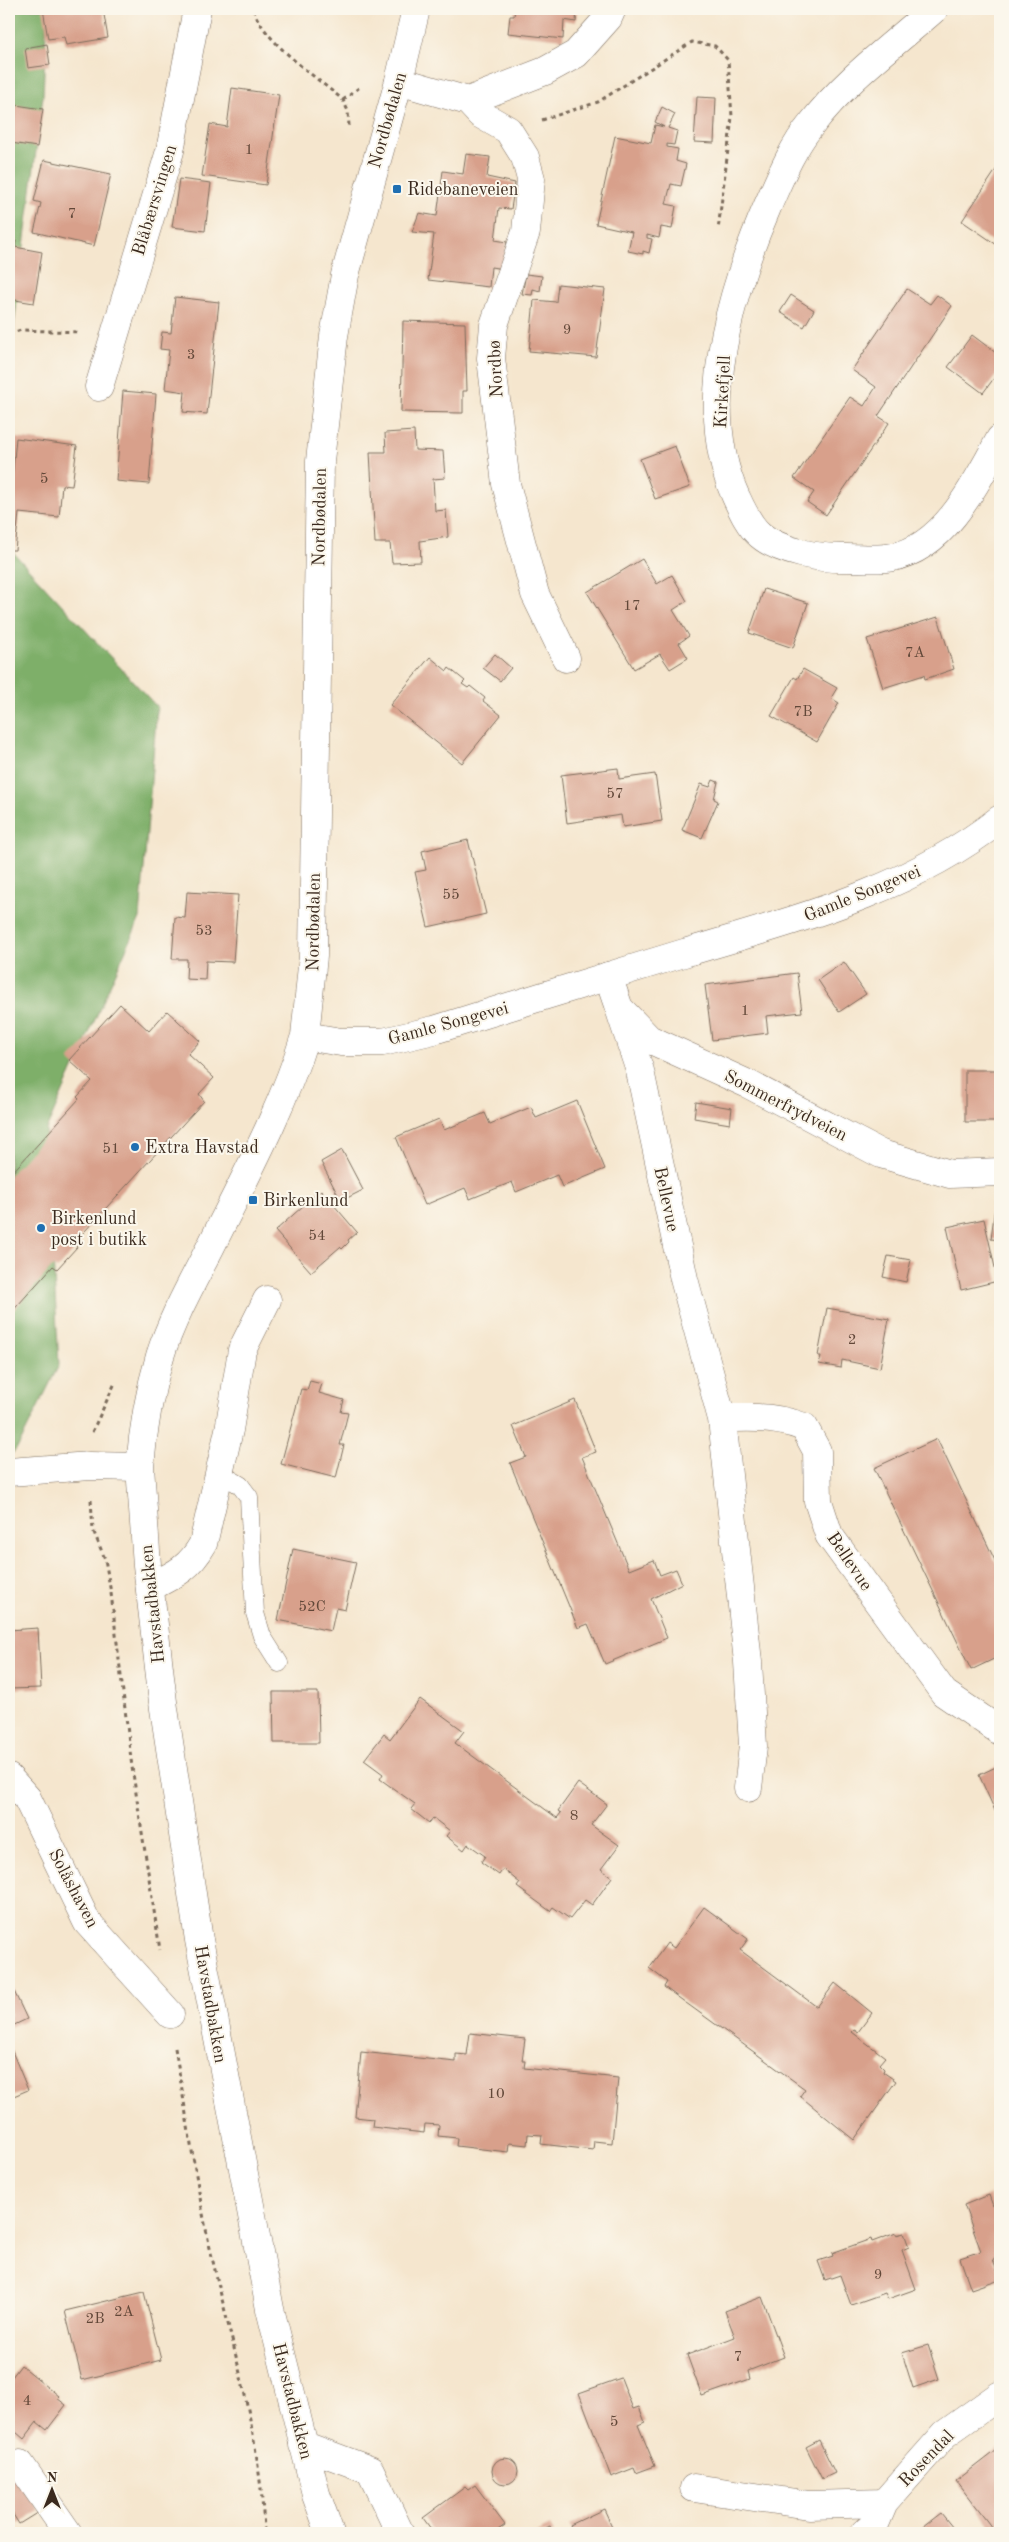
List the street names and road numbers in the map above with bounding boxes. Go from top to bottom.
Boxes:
street label: Nordbødalen [366,70,410,170]
street label: Blåbærsvingen [130,142,180,258]
street label: Nordbø [485,340,506,398]
street label: Kirkefjell [712,355,734,429]
street label: Nordbødalen [310,467,330,567]
street label: Gamle Songevei [802,862,923,925]
street label: Nordbødalen [304,872,324,972]
street label: Gamle Songevei [386,999,511,1049]
street label: Sommerfrydveien [721,1067,850,1145]
street label: Bellevue [650,1165,682,1233]
street label: Bellevue [823,1529,875,1594]
street label: Havstadbakken [138,1543,168,1664]
street label: Solåshaven [45,1846,101,1931]
street label: Havstadbakken [191,1944,229,2065]
street label: Havstadbakken [269,2341,315,2462]
street label: Rosendal [896,2427,958,2490]

